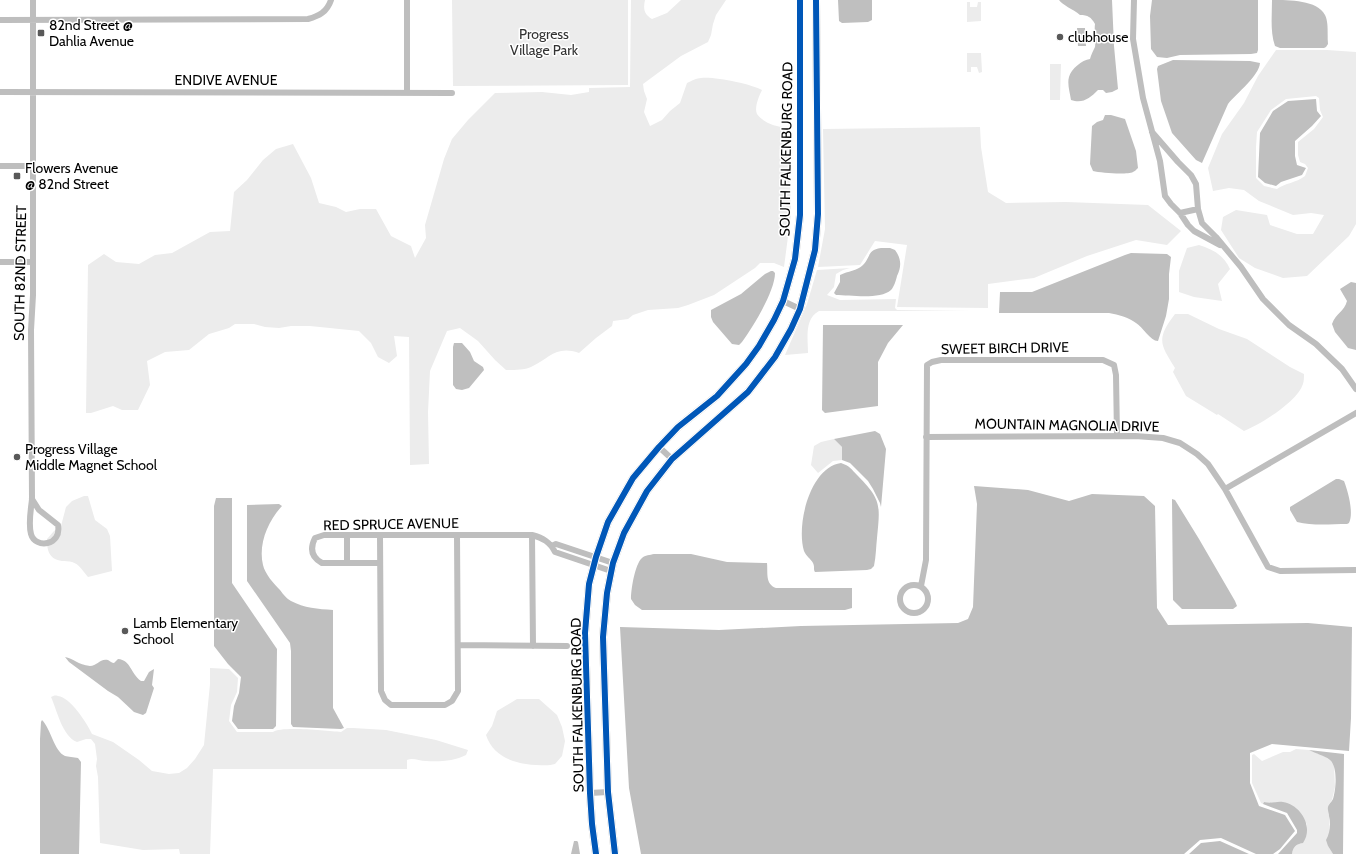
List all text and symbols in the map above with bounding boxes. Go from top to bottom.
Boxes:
place label: 82nd Street @ Dahlia Avenue [49,16,134,50]
park label: Progress Village Park [510,25,579,59]
marker: 82nd Street @ Dahlia Avenue [36,28,46,38]
place label: clubhouse [1068,28,1128,46]
marker: clubhouse [1055,32,1065,42]
street label: SOUTH FALKENBURG ROAD [775,61,797,237]
street label: ENDIVE AVENUE [175,71,278,89]
place label: Flowers Avenue @ 82nd Street [25,159,118,193]
marker: Flowers Avenue @ 82nd Street [12,171,22,181]
street label: SOUTH 82ND STREET [10,204,30,341]
street label: SWEET BIRCH DRIVE [941,338,1069,358]
street label: MOUNTAIN MAGNOLIA DRIVE [975,414,1160,436]
place label: Progress Village Middle Magnet School [25,440,158,474]
marker: Progress Village Middle Magnet School [12,452,22,462]
street label: RED SPRUCE AVENUE [323,514,459,534]
place label: Lamb Elementary School [133,614,238,648]
street label: SOUTH FALKENBURG ROAD [566,617,588,793]
marker: Lamb Elementary School [120,626,130,636]

